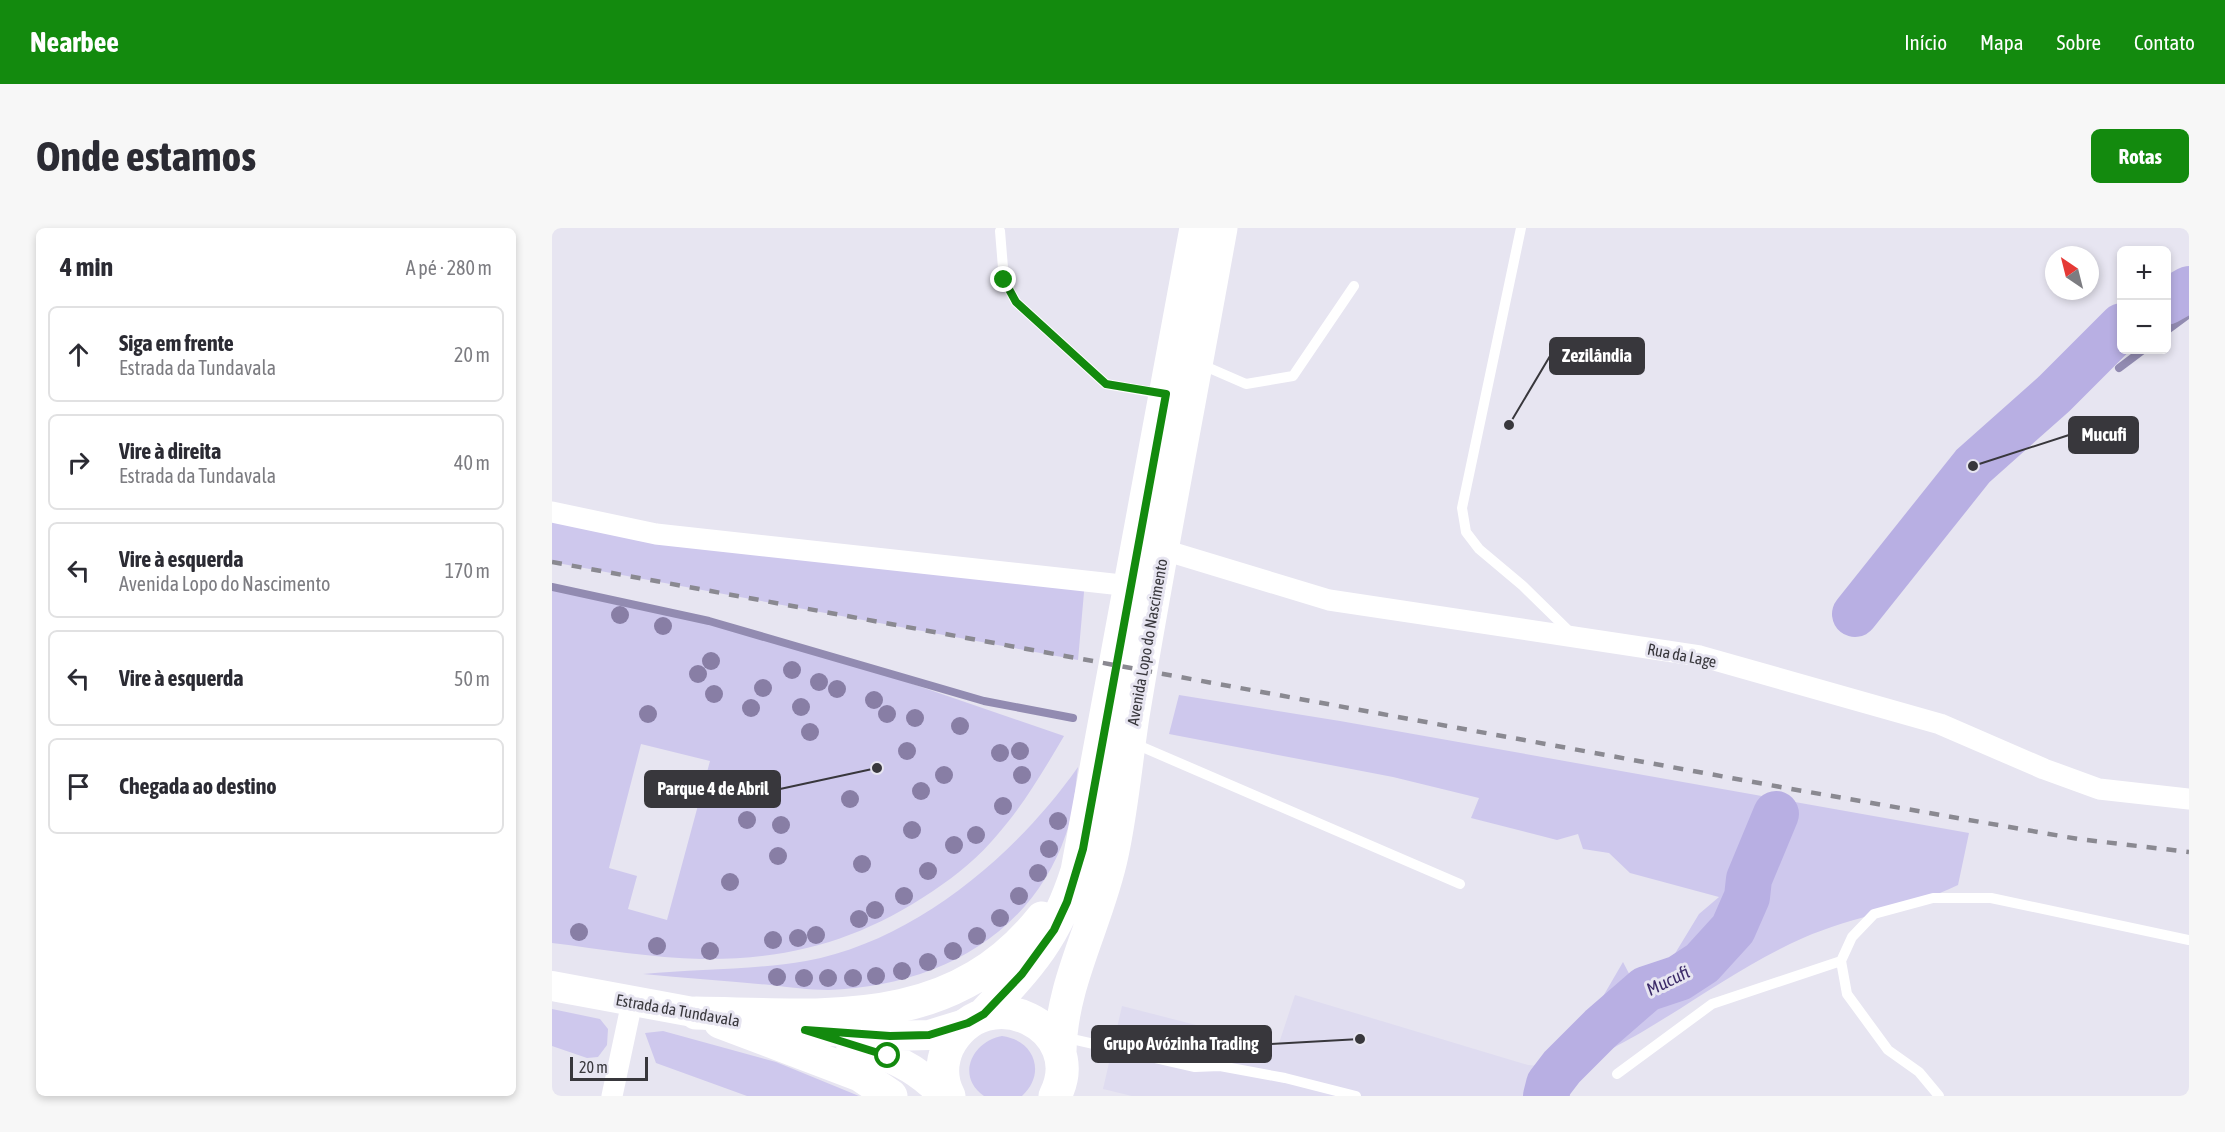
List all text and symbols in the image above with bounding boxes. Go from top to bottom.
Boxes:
text: Nearbee [30,26,119,58]
text: Início [1904,30,1947,54]
text: Mapa [1980,30,2024,54]
text: Sobre [2057,30,2101,54]
text: Contato [2134,30,2195,54]
button: Rotas [2091,129,2189,183]
text: Onde estamos [36,132,256,180]
north arrow [2045,246,2099,300]
map controls [2117,246,2171,354]
button: + [2117,246,2171,300]
text: 4 min [60,252,113,282]
text: A pé · 280 m [406,256,492,279]
route end [990,266,1016,292]
button: − [2117,300,2171,354]
text: Siga em frente [119,330,234,356]
icon: ahead [62,338,95,371]
callout: Zezilândia [1550,338,1644,374]
text: 20 m [454,343,490,366]
text: Zezilândia [1562,345,1632,366]
text: Estrada da Tundavala [119,356,276,379]
callout: Mucufi [2069,417,2138,453]
text: Mucufi [2081,424,2127,445]
text: Vire à direita [119,438,221,464]
icon: right [62,446,95,479]
text: 40 m [454,451,490,474]
text: Estrada da Tundavala [119,464,276,487]
text: Vire à esquerda [119,546,244,572]
icon: left [62,554,95,587]
street label: Avenida Lopo do Nascimento [1123,557,1172,727]
text: 170 m [445,559,490,582]
text: Avenida Lopo do Nascimento [119,572,330,595]
street label: Rua da Lage [1646,639,1718,671]
icon: left [62,662,95,695]
text: Vire à esquerda [119,665,244,691]
text: 50 m [454,667,490,690]
icon: arrive [62,770,95,803]
callout: Parque 4 de Abril [645,771,780,807]
text: Chegada ao destino [119,773,277,799]
text: Parque 4 de Abril [657,778,769,799]
water label: Mucufi [1643,961,1693,1000]
street label: Estrada da Tundavala [615,990,741,1030]
callout: Grupo Avózinha Trading [1092,1026,1271,1062]
text: Grupo Avózinha Trading [1103,1033,1259,1054]
route start [874,1042,900,1068]
scale bar [570,1054,648,1082]
text: 20 m [579,1058,608,1076]

